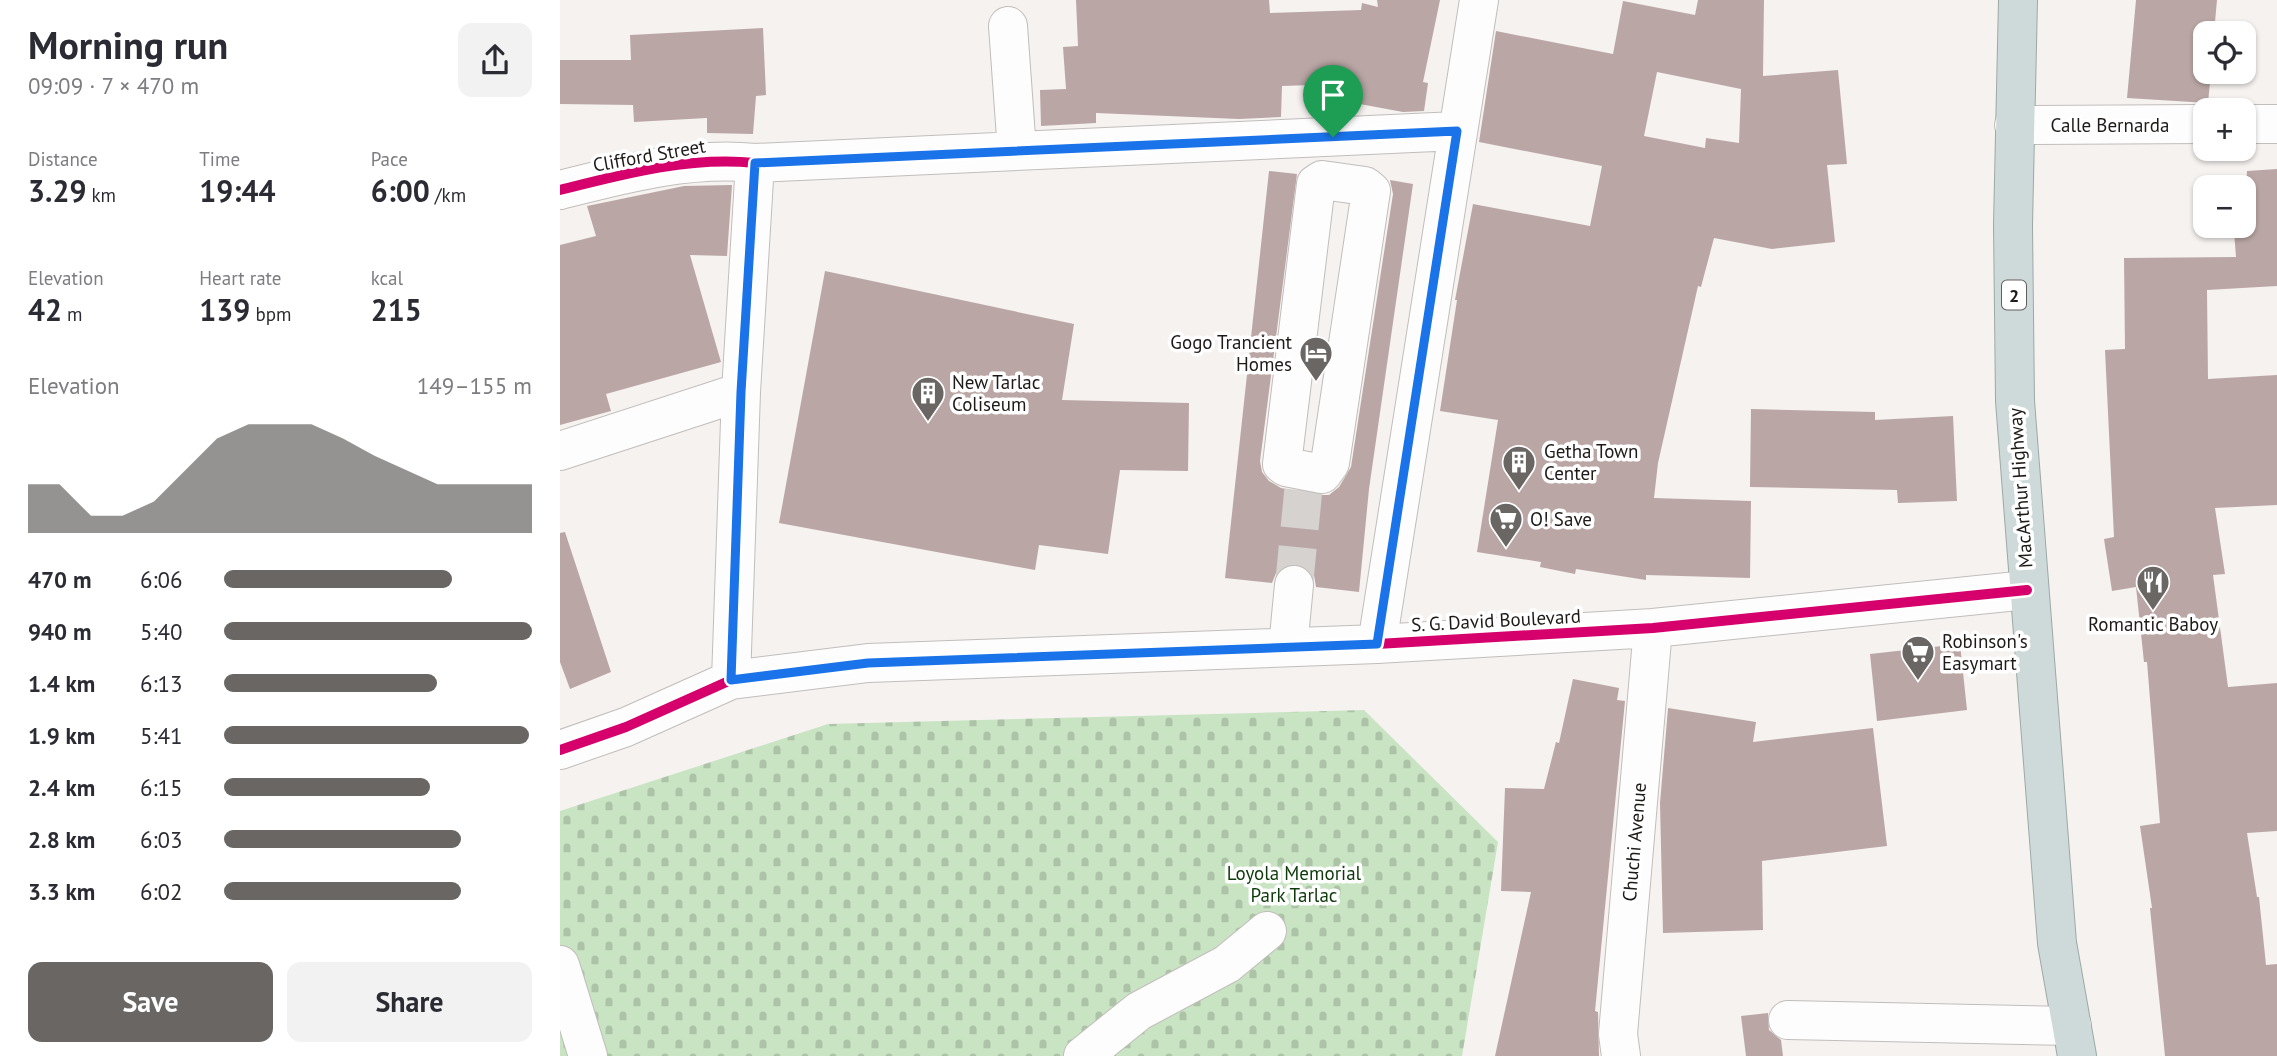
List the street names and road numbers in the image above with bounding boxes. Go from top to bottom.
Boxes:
street label: Calle Bernarda [2051,113,2169,137]
street label: Clifford Street [591,133,708,177]
road number: 2 [2002,281,2026,310]
street label: MacArthur Highway [2002,407,2038,569]
street label: S. G. David Boulevard [1410,604,1582,636]
street label: Chuchi Avenue [1617,782,1651,902]

